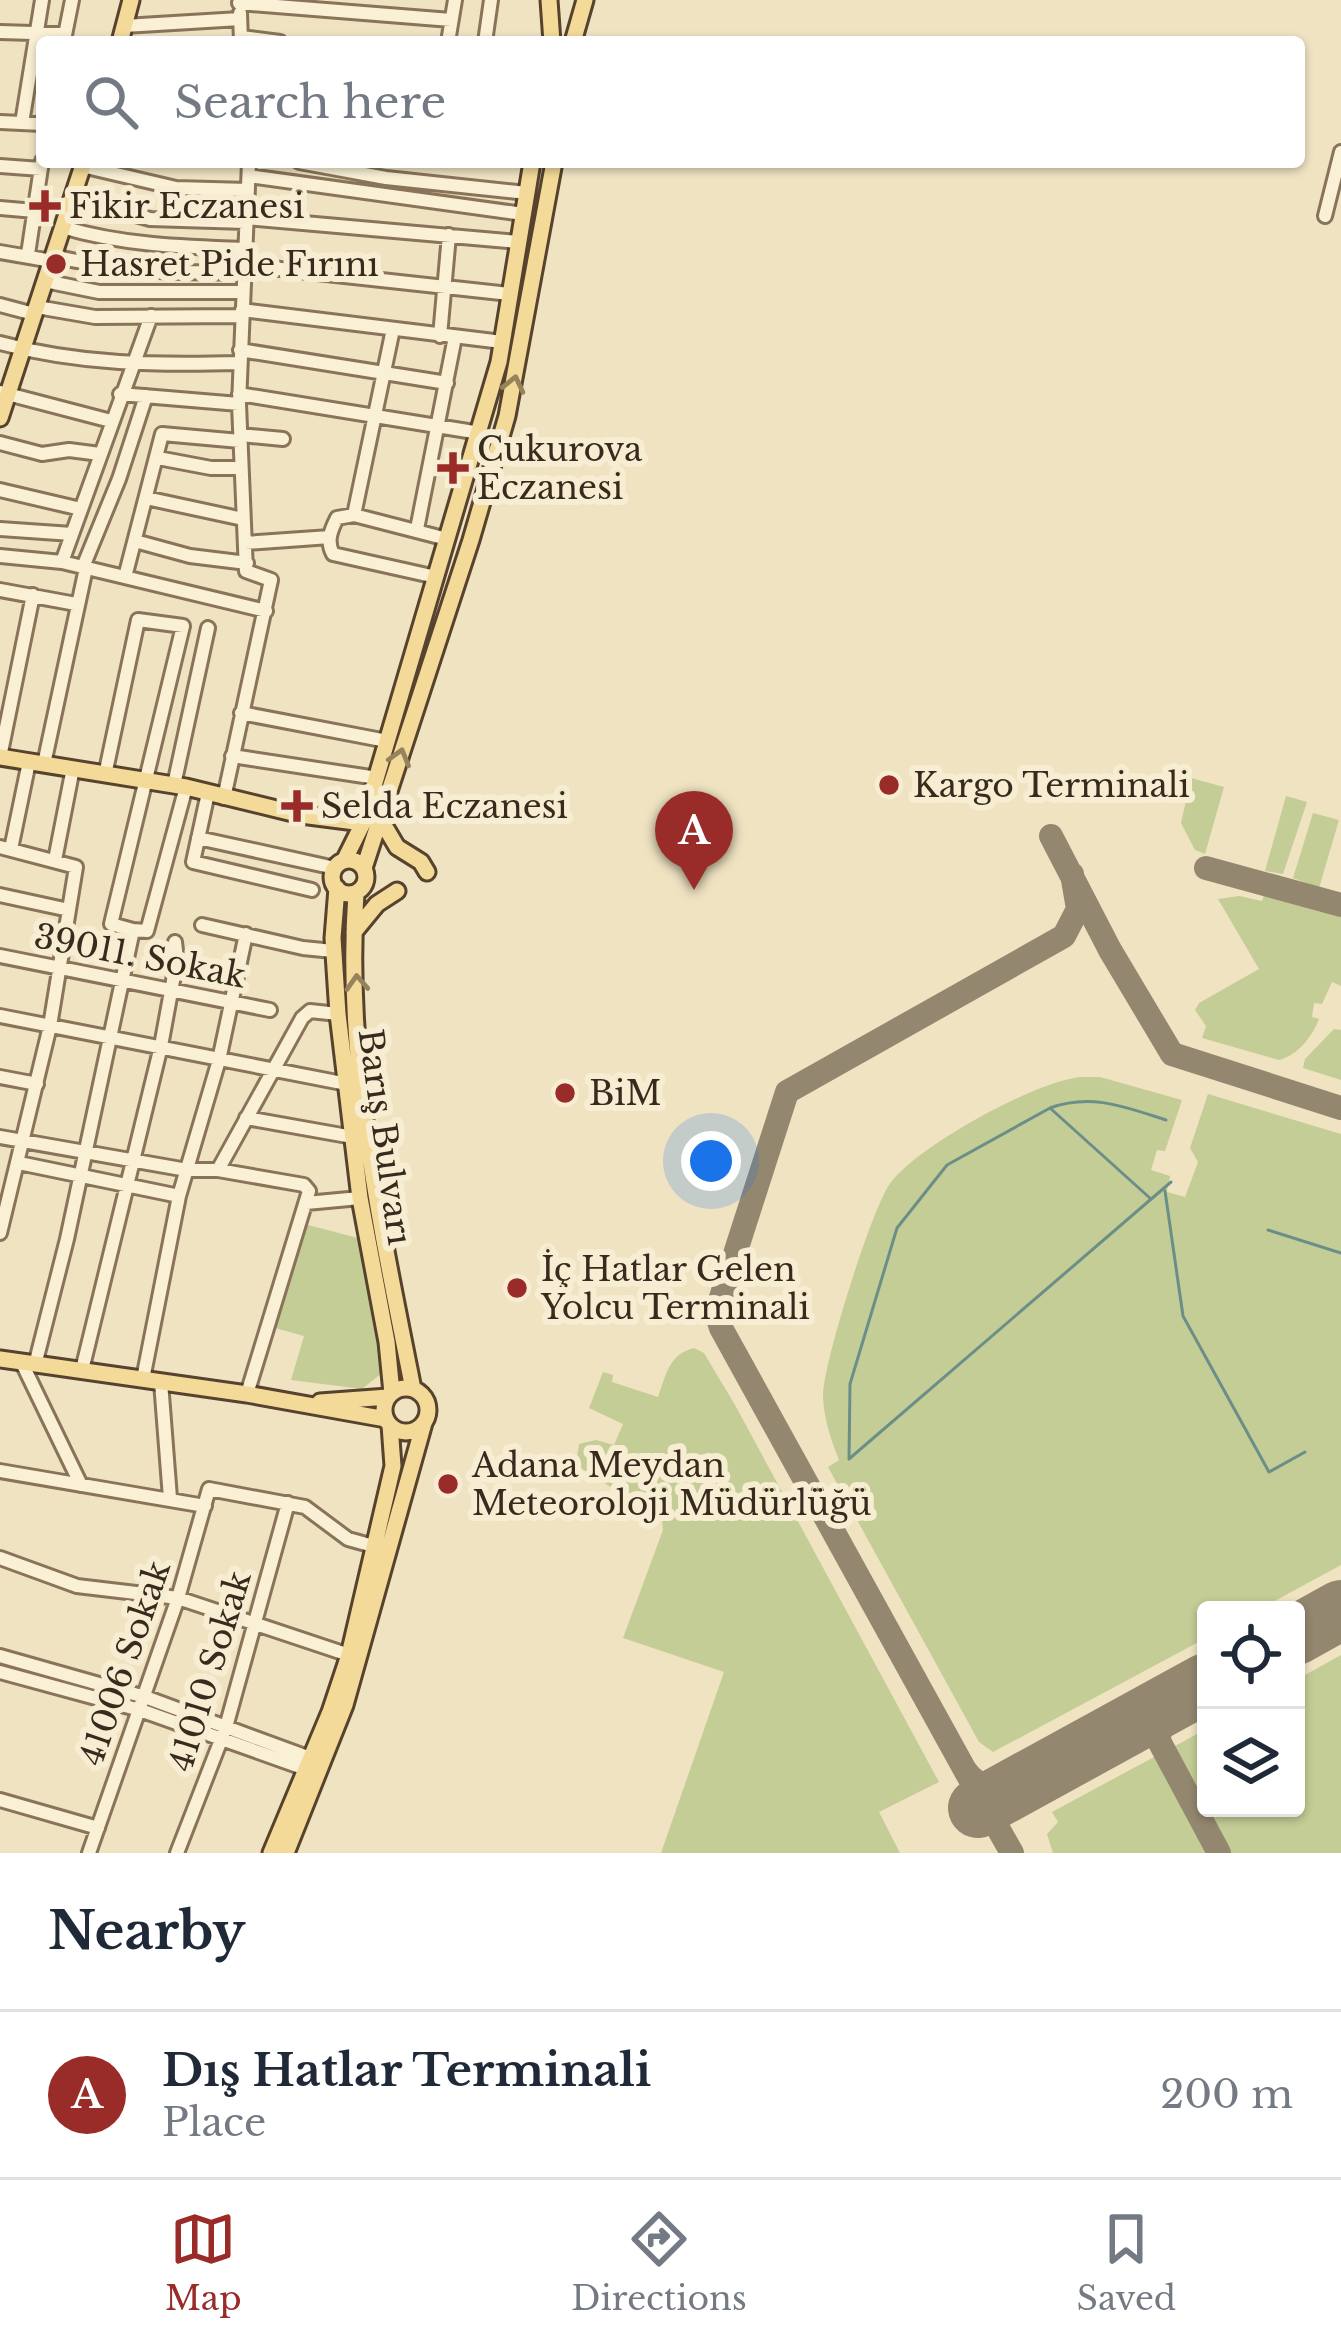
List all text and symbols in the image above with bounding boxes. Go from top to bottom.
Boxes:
search box [36,36,1305,168]
icon: search [78,69,144,135]
text: Search here [174,74,446,130]
place label: Fikir Eczanesi [69,186,305,227]
marker: Fikir Eczanesi [32,193,58,219]
place label: Hasret Pide Fırını [80,244,379,285]
marker: Hasret Pide Fırını [43,251,69,277]
one-way arrow [501,375,526,395]
place label: Cukurova Eczanesi [477,429,643,508]
marker: Cukurova Eczanesi [440,455,466,481]
one-way arrow [386,747,411,768]
place label: Kargo Terminali [913,765,1190,806]
marker: Kargo Terminali [876,772,902,798]
place label: Selda Eczanesi [321,786,568,827]
pin: A [655,791,733,890]
marker: Selda Eczanesi [284,793,310,819]
street label: 39011. Sokak [31,915,250,997]
one-way arrow [344,973,370,992]
street label: Barış Bulvarı [350,1026,420,1248]
place label: BiM [589,1073,662,1114]
marker: BiM [552,1080,578,1106]
your location [681,1131,741,1191]
place label: İç Hatlar Gelen Yolcu Terminali [540,1249,810,1328]
marker: İç Hatlar Gelen Yolcu Terminali [504,1275,530,1301]
place label: Adana Meydan Meteoroloji Müdürlüğü [471,1445,871,1524]
marker: Adana Meydan Meteoroloji Müdürlüğü [435,1471,461,1497]
street label: 41006 Sokak [71,1555,179,1771]
street label: 41010 Sokak [160,1565,260,1776]
map controls [1197,1601,1305,1817]
button: locate [1197,1601,1305,1709]
button: layers [1197,1709,1305,1817]
text: Nearby [48,1900,245,1963]
text: Dış Hatlar Terminali [162,2042,651,2098]
text: A [71,2070,103,2119]
text: 200 m [1160,2070,1293,2119]
text: Place [162,2098,266,2147]
tab: Map [165,2206,242,2319]
tab: Directions [571,2206,747,2319]
tab: Saved [1077,2206,1176,2319]

